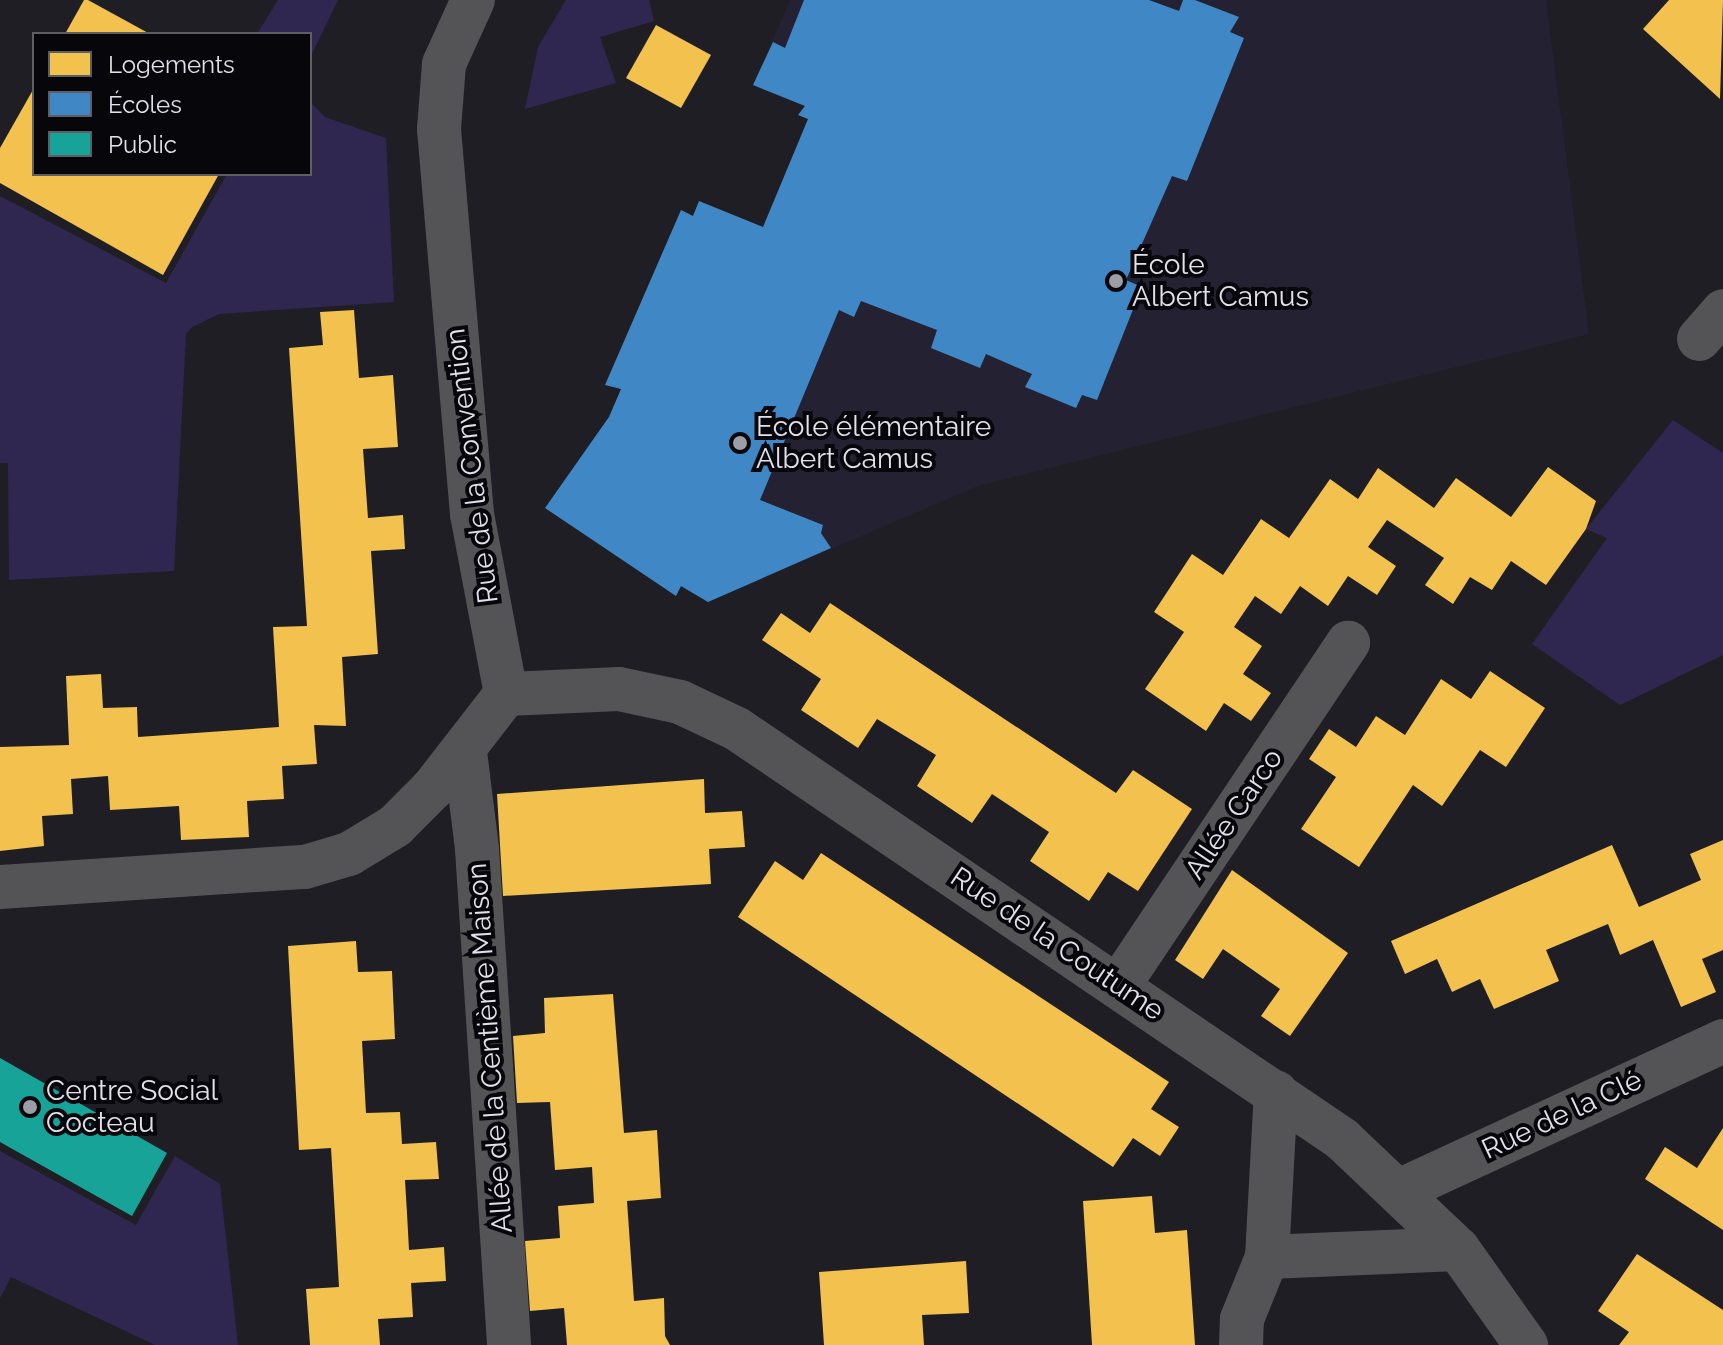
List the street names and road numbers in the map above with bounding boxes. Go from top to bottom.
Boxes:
street label: Rue de la Convention [438,327,506,605]
street label: Allée Carco [1178,742,1290,886]
street label: Rue de la Coutume [944,860,1170,1028]
street label: Allée de la Centième Maison [460,862,520,1234]
street label: Rue de la Clé [1477,1063,1647,1167]

